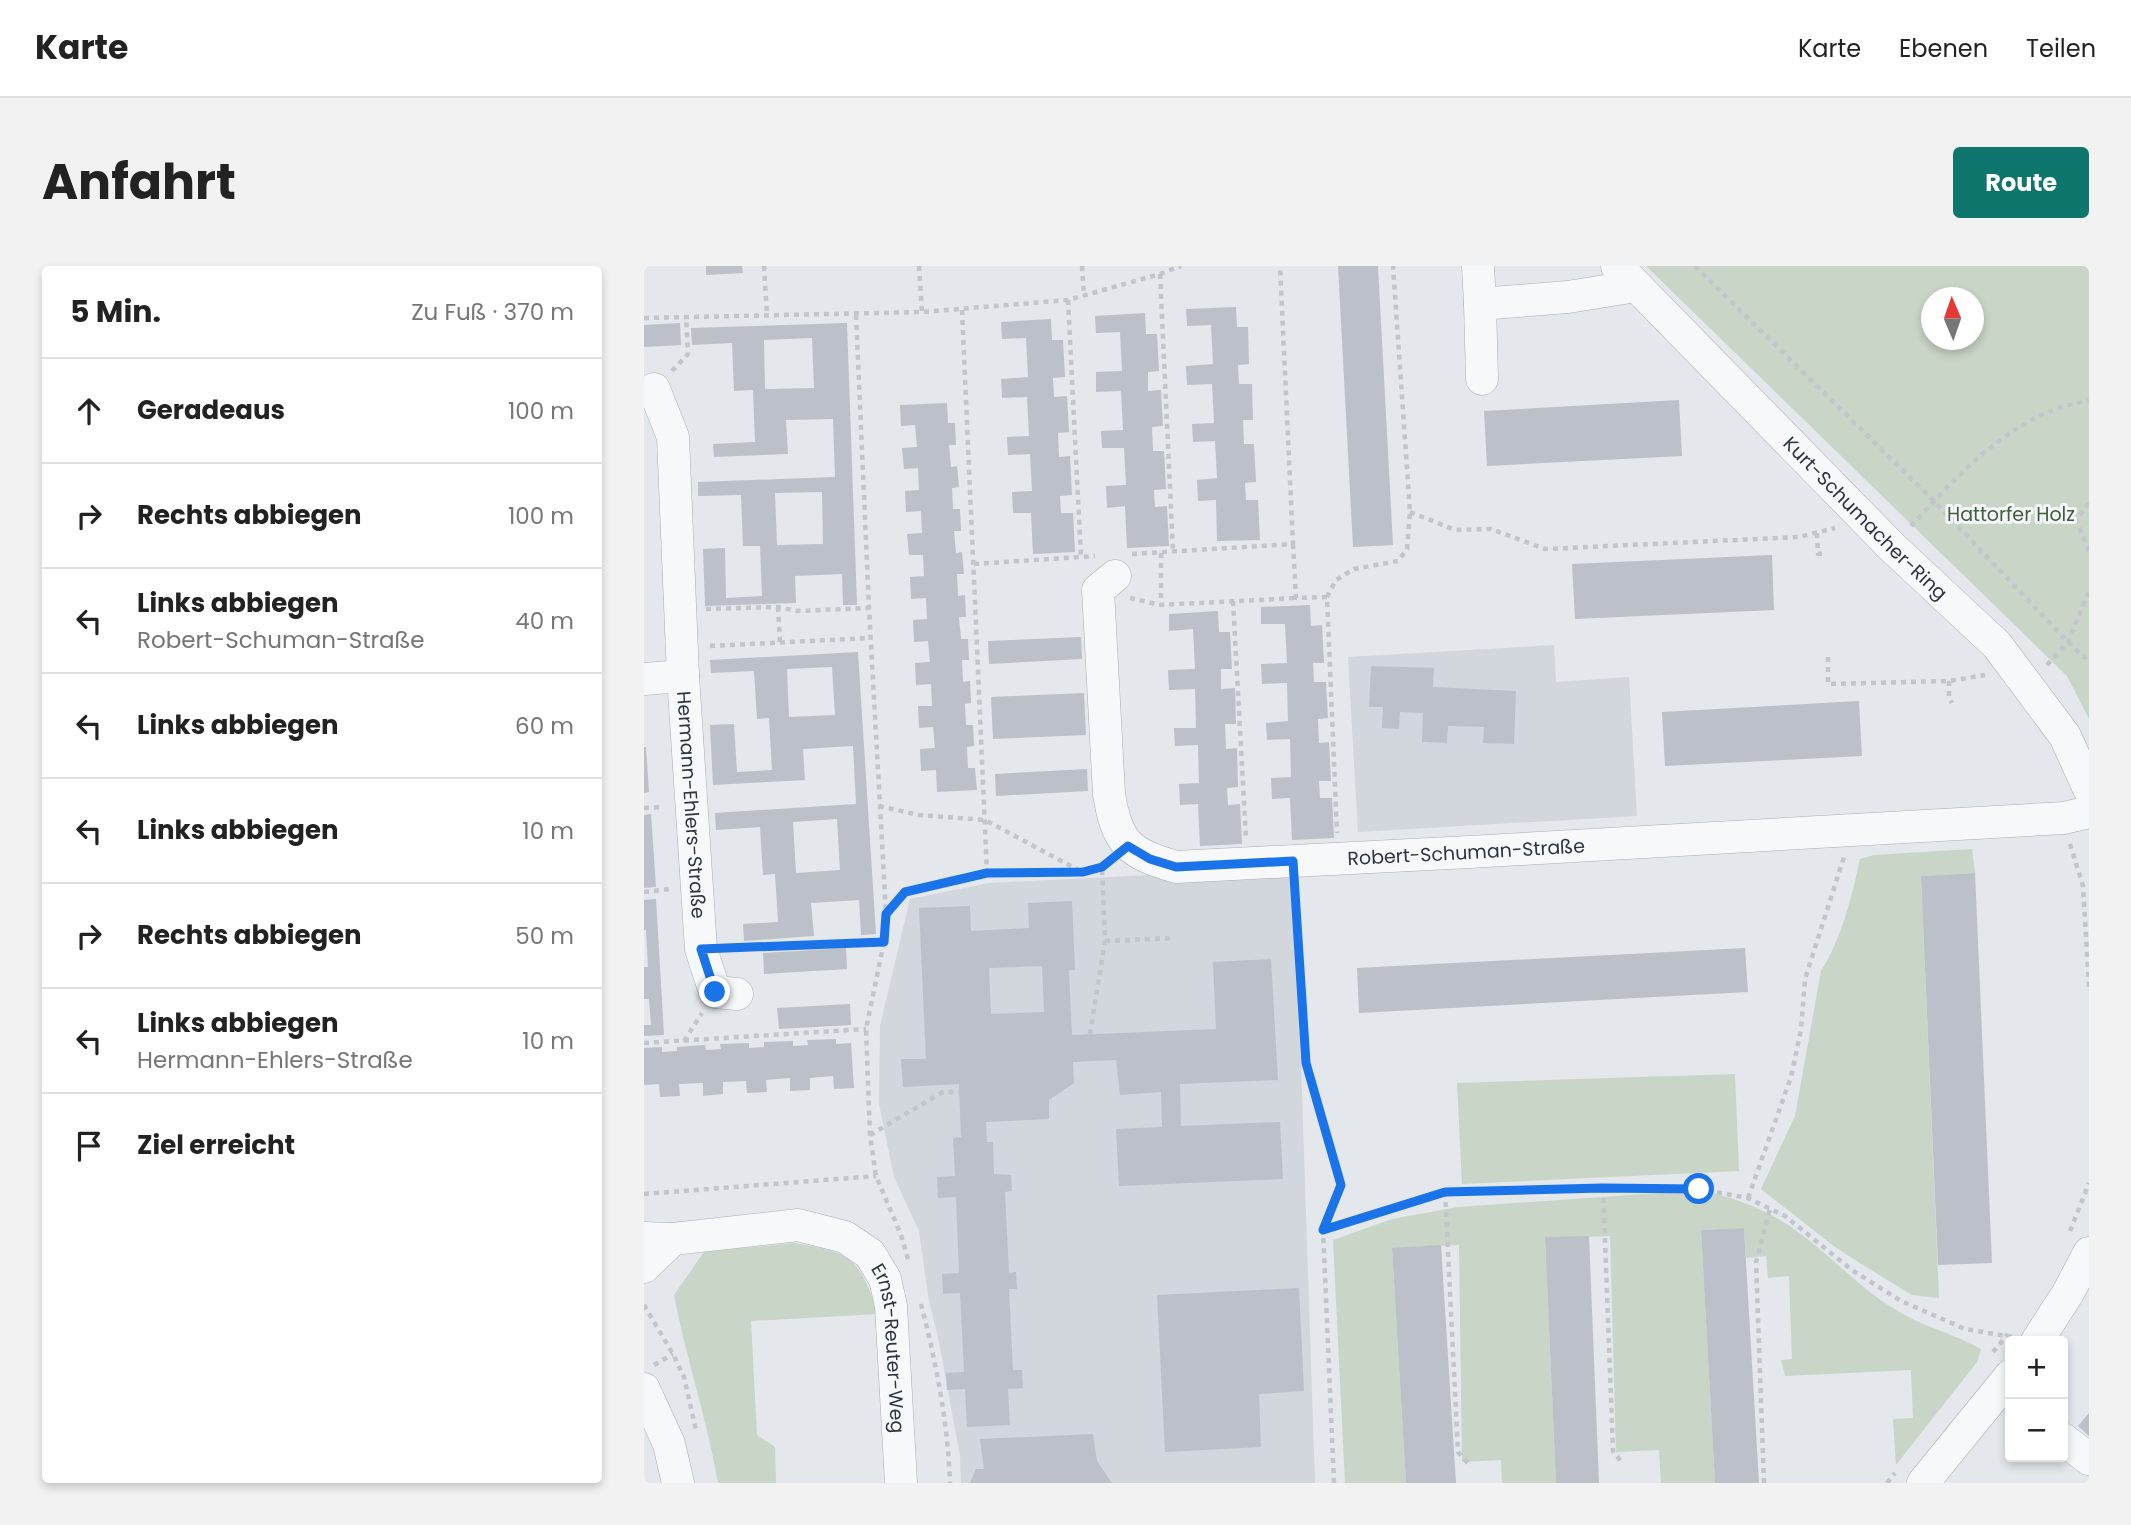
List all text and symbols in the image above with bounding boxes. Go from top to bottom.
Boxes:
text: Karte [35,24,128,71]
text: Karte [1798,32,1861,65]
text: Ebenen [1899,32,1988,65]
text: Teilen [2026,32,2096,65]
button: Route [1953,147,2089,218]
text: Anfahrt [42,148,236,216]
north arrow [1921,287,1984,350]
text: 5 Min. [70,290,161,333]
text: Zu Fuß · 370 m [411,296,574,328]
icon: ahead [70,392,108,430]
text: Geradeaus [137,392,285,428]
text: 100 m [508,395,574,427]
street label: Kurt-Schumacher-Ring [1777,431,1953,606]
icon: right [70,497,108,535]
text: Rechts abbiegen [137,497,362,533]
text: 100 m [508,500,574,532]
park label: Hattorfer Holz [1947,501,2075,528]
text: Links abbiegen [137,585,339,621]
icon: left [70,602,108,640]
text: 40 m [515,605,574,637]
text: Robert-Schuman-Straße [137,624,425,656]
street label: Hermann-Ehlers-Straße [670,690,712,920]
icon: left [70,707,108,745]
text: Links abbiegen [137,707,339,743]
text: 60 m [515,710,574,742]
icon: left [70,812,108,850]
text: Links abbiegen [137,812,339,848]
text: 10 m [522,815,574,847]
street label: Robert-Schuman-Straße [1347,832,1586,872]
icon: right [70,917,108,955]
text: Rechts abbiegen [137,917,362,953]
text: 50 m [515,920,574,952]
route end [699,976,730,1007]
text: Links abbiegen [137,1005,339,1041]
icon: left [70,1022,108,1060]
text: 10 m [522,1025,574,1057]
text: Hermann-Ehlers-Straße [137,1044,413,1076]
icon: arrive [70,1127,108,1165]
text: Ziel erreicht [137,1127,295,1163]
route start [1683,1173,1714,1204]
street label: Ernst-Reuter-Weg [865,1258,911,1434]
map controls [2005,1336,2068,1462]
button: + [2005,1336,2068,1399]
button: − [2005,1399,2068,1462]

